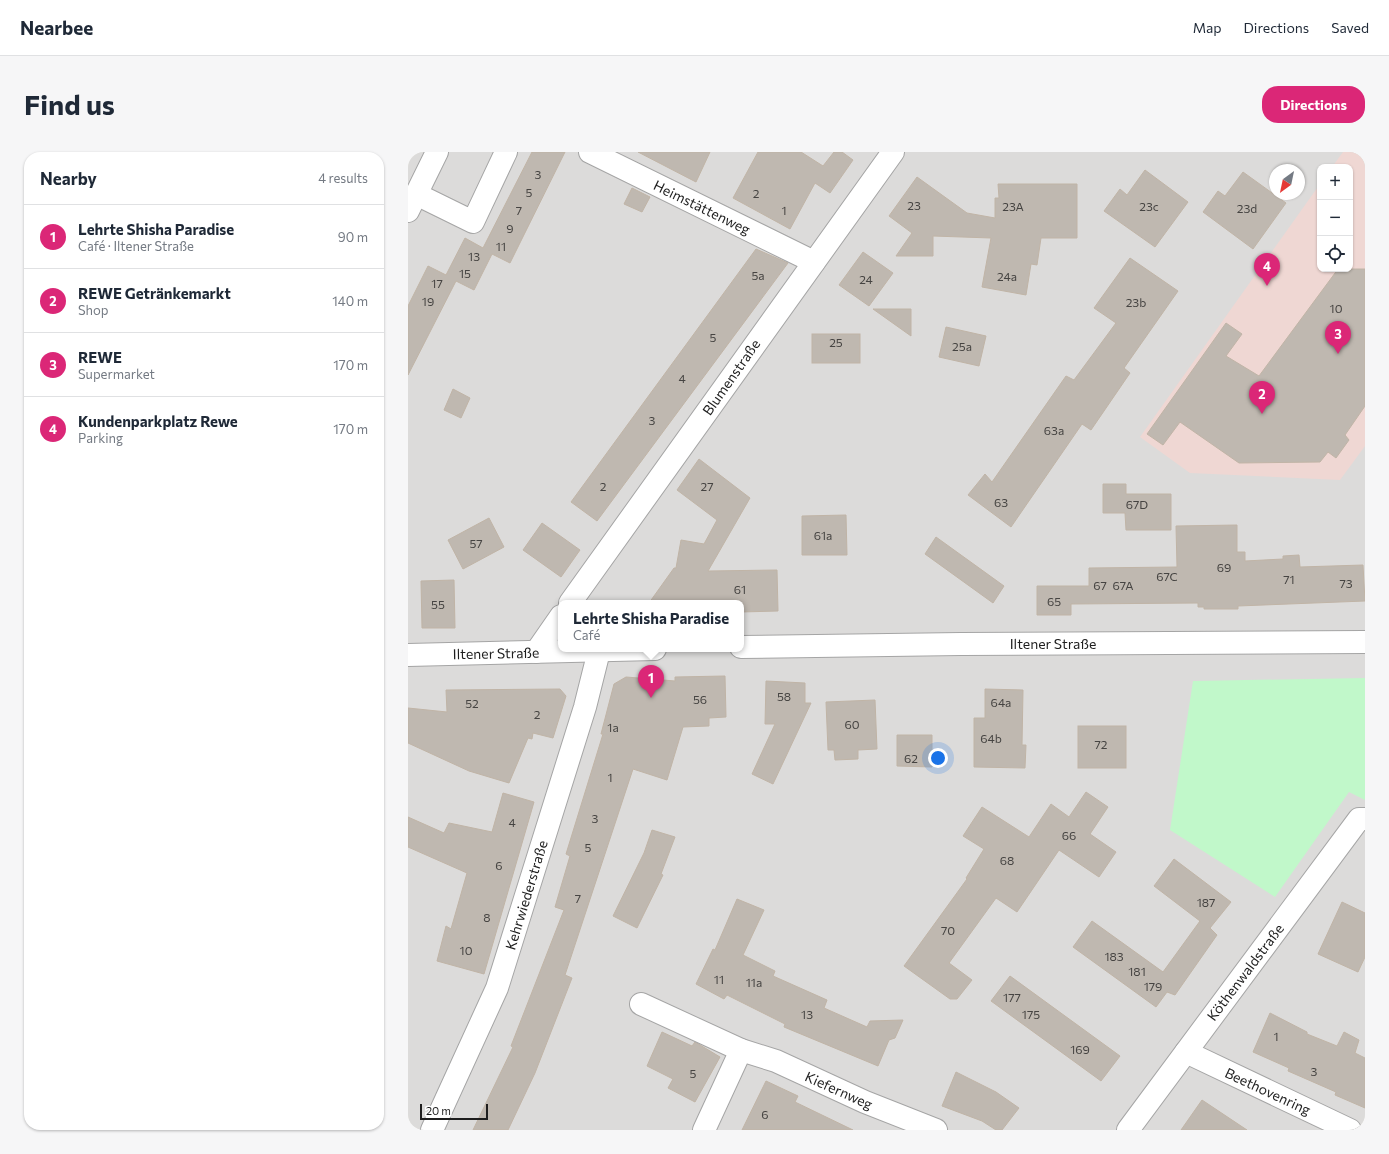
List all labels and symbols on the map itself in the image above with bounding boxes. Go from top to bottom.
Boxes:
north arrow [1269,164,1305,200]
house number: 3 [535,167,542,181]
street label: Heimstättenweg [651,176,754,238]
house number: 5 [526,185,533,199]
house number: 2 [753,186,760,200]
house number: 23 [907,198,921,212]
house number: 23A [1002,199,1024,213]
house number: 23c [1139,199,1159,213]
house number: 23d [1237,201,1257,215]
house number: 7 [516,203,522,217]
house number: 1 [781,203,787,217]
house number: 9 [506,221,514,235]
house number: 11 [496,239,506,253]
house number: 13 [468,249,480,263]
pin: 4 [1254,253,1280,286]
house number: 15 [459,266,471,280]
house number: 5a [751,268,765,282]
house number: 24a [997,269,1017,283]
house number: 24 [859,272,873,286]
house number: 17 [431,276,443,290]
house number: 19 [422,294,434,308]
house number: 23b [1126,295,1146,309]
house number: 10 [1330,301,1343,315]
pin: 3 [1325,321,1351,354]
house number: 5 [710,330,717,344]
house number: 25 [829,335,843,349]
street label: Blumenstraße [699,336,763,418]
house number: 25a [952,339,972,353]
house number: 4 [678,371,686,385]
pin: 2 [1249,381,1275,414]
house number: 3 [649,413,656,427]
house number: 63a [1044,423,1064,437]
house number: 2 [600,479,607,493]
house number: 27 [701,479,713,493]
house number: 63 [994,495,1008,509]
house number: 67D [1126,497,1148,511]
house number: 61a [814,528,832,542]
house number: 57 [469,536,483,550]
house number: 69 [1217,560,1231,574]
house number: 67C [1156,569,1178,583]
house number: 71 [1283,572,1295,586]
house number: 73 [1339,576,1353,590]
house number: 67 [1093,578,1107,592]
house number: 67A [1113,578,1133,592]
house number: 61 [734,582,746,596]
house number: 65 [1047,594,1061,608]
house number: 55 [431,597,445,611]
street label: Iltener Straße [1010,635,1096,652]
street label: Iltener Straße [453,644,539,662]
pin: 1 [638,665,664,698]
house number: 58 [777,689,791,703]
house number: 56 [693,692,707,706]
house number: 64a [991,695,1011,709]
house number: 52 [465,696,479,710]
house number: 2 [534,707,541,721]
house number: 60 [844,717,860,731]
house number: 1a [607,720,619,734]
house number: 64b [980,731,1002,745]
house number: 72 [1095,737,1108,751]
your location [928,748,948,768]
house number: 62 [904,751,918,765]
house number: 1 [607,770,613,784]
house number: 3 [592,811,599,825]
house number: 4 [508,815,516,829]
house number: 66 [1062,828,1076,842]
street label: Kehrwiederstraße [501,838,551,952]
house number: 5 [585,840,592,854]
house number: 68 [1000,853,1014,867]
house number: 6 [495,858,503,872]
house number: 7 [575,891,581,905]
house number: 187 [1197,895,1215,909]
house number: 8 [483,910,491,924]
street label: Köthenwaldstraße [1203,920,1287,1024]
house number: 70 [941,923,955,937]
house number: 10 [460,943,473,957]
house number: 183 [1104,949,1124,963]
house number: 181 [1128,964,1146,978]
house number: 11 [714,972,724,986]
house number: 11a [746,975,762,989]
house number: 179 [1144,979,1162,993]
house number: 177 [1003,990,1021,1004]
house number: 13 [801,1007,813,1021]
house number: 175 [1022,1007,1040,1021]
house number: 1 [1273,1029,1279,1043]
house number: 169 [1070,1042,1090,1056]
street label: Beethovenring [1222,1064,1314,1118]
house number: 3 [1311,1064,1318,1078]
house number: 5 [690,1066,697,1080]
street label: Kiefernweg [803,1068,876,1113]
scale bar [420,1102,488,1121]
house number: 6 [761,1107,769,1121]

